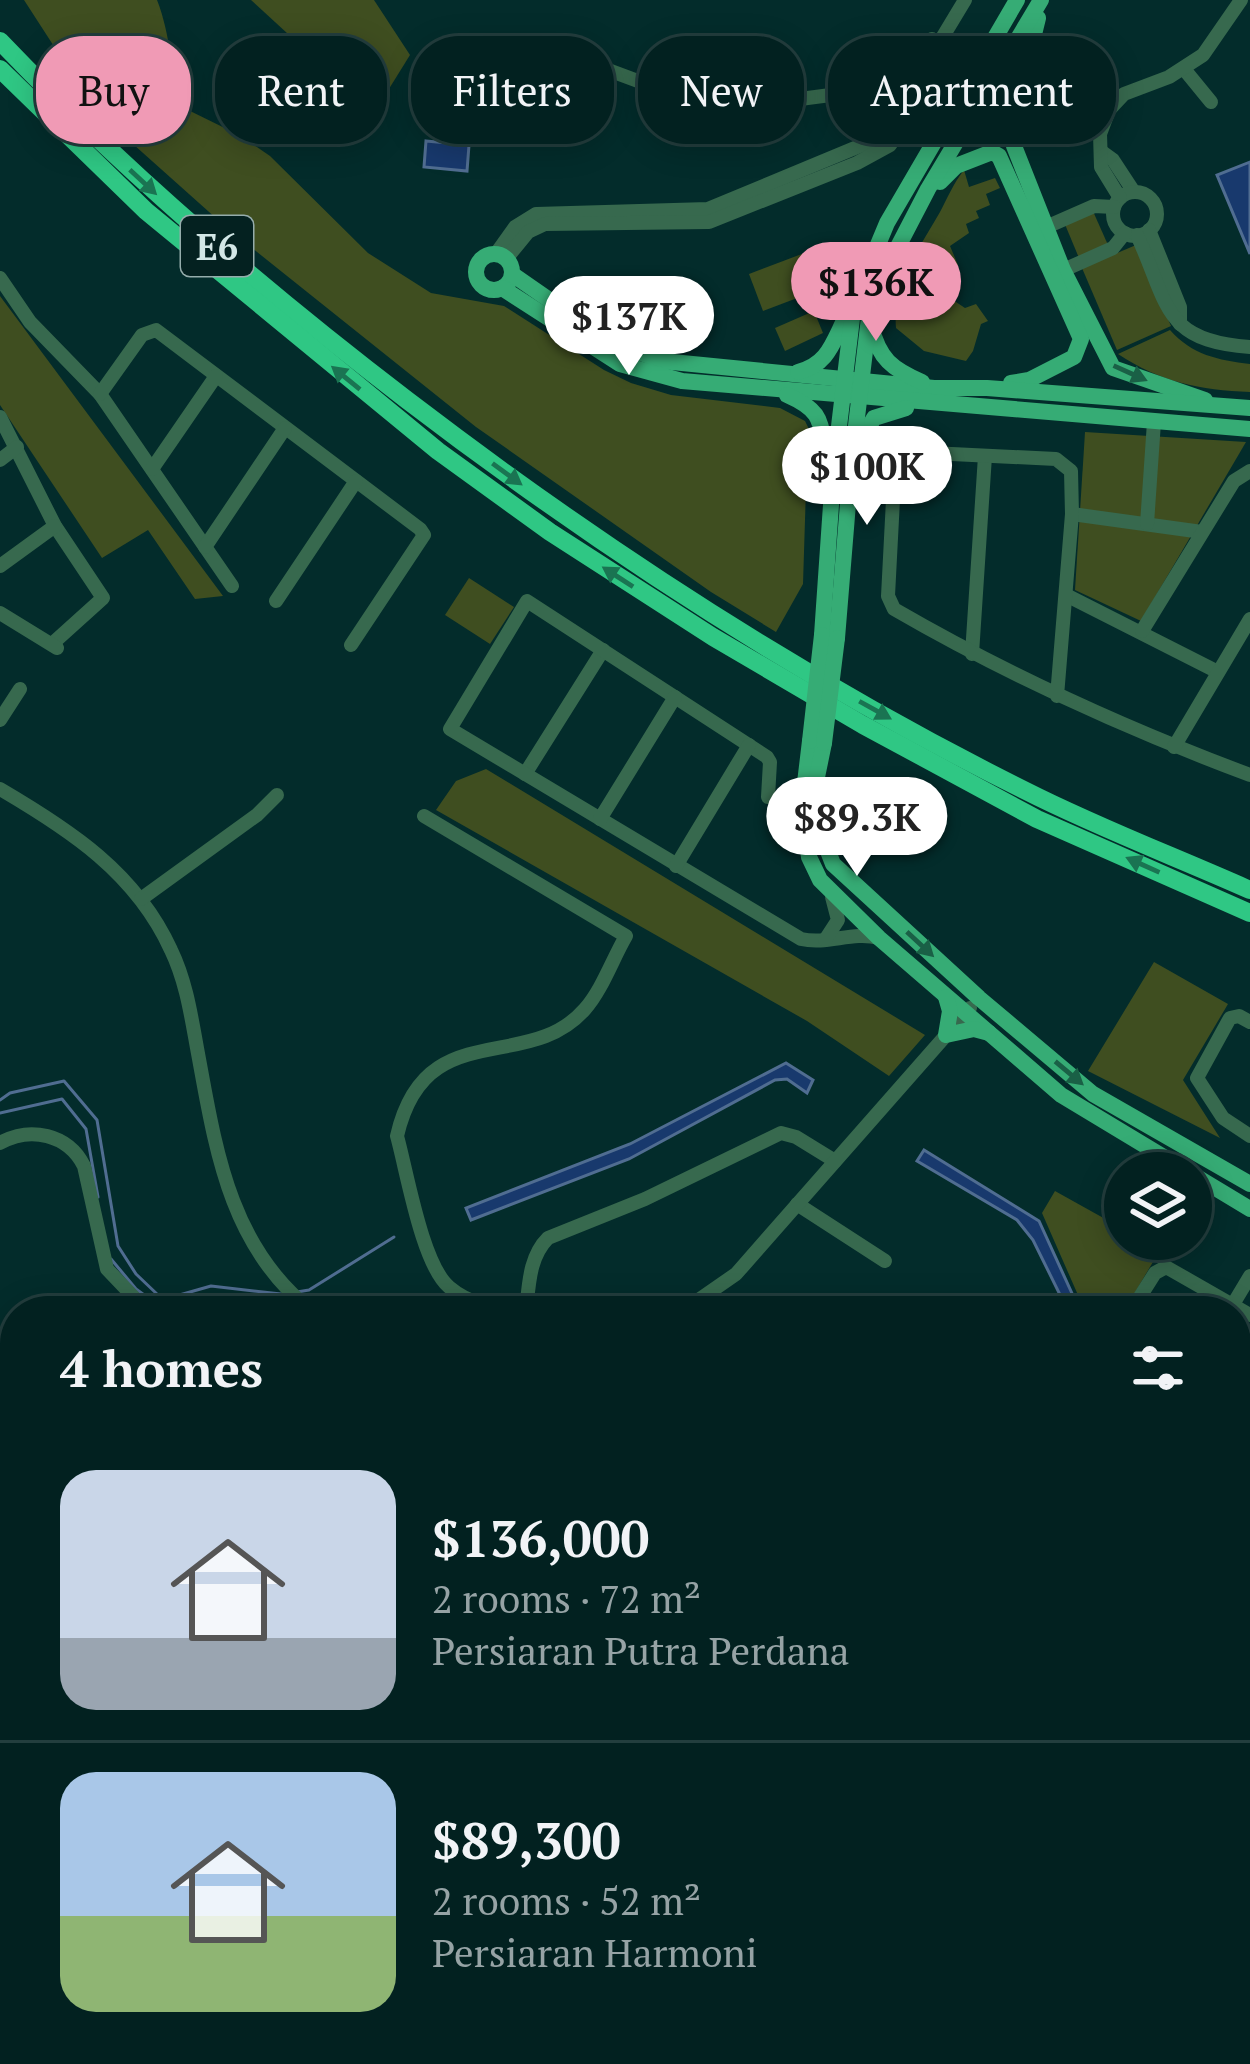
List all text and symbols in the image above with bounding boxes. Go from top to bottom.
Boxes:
chip: Buy [36,36,191,144]
chip: Rent [215,36,387,144]
chip: Filters [411,36,614,144]
chip: New [638,36,804,144]
chip: Apartment [828,36,1116,144]
one-way arrow [128,168,157,195]
road number: E6 [181,216,253,276]
pin: $136K [792,242,960,344]
text: $136K [818,255,934,307]
pin: $137K [545,276,713,378]
text: $137K [571,289,687,341]
one-way arrow [1112,364,1148,383]
one-way arrow [331,366,362,391]
pin: $100K [783,426,951,528]
text: $100K [809,439,925,491]
one-way arrow [491,462,523,486]
one-way arrow [601,566,634,588]
one-way arrow [859,699,892,720]
pin: $89.3K [759,777,955,879]
text: $89.3K [793,790,921,842]
one-way arrow [1125,855,1160,875]
one-way arrow [906,930,935,957]
one-way arrow [1054,1059,1084,1085]
map controls [1104,1152,1212,1260]
button: layers [1104,1152,1212,1260]
text: 4 homes [60,1334,263,1402]
icon: filters [1125,1335,1191,1401]
text: $136,000 [432,1504,649,1572]
icon: home [156,1518,300,1662]
text: 2 rooms · 72 m² [432,1572,701,1624]
text: Persiaran Putra Perdana [432,1624,849,1676]
text: $89,300 [432,1806,621,1874]
icon: home [156,1820,300,1964]
text: 2 rooms · 52 m² [432,1874,701,1926]
text: Persiaran Harmoni [432,1926,758,1978]

